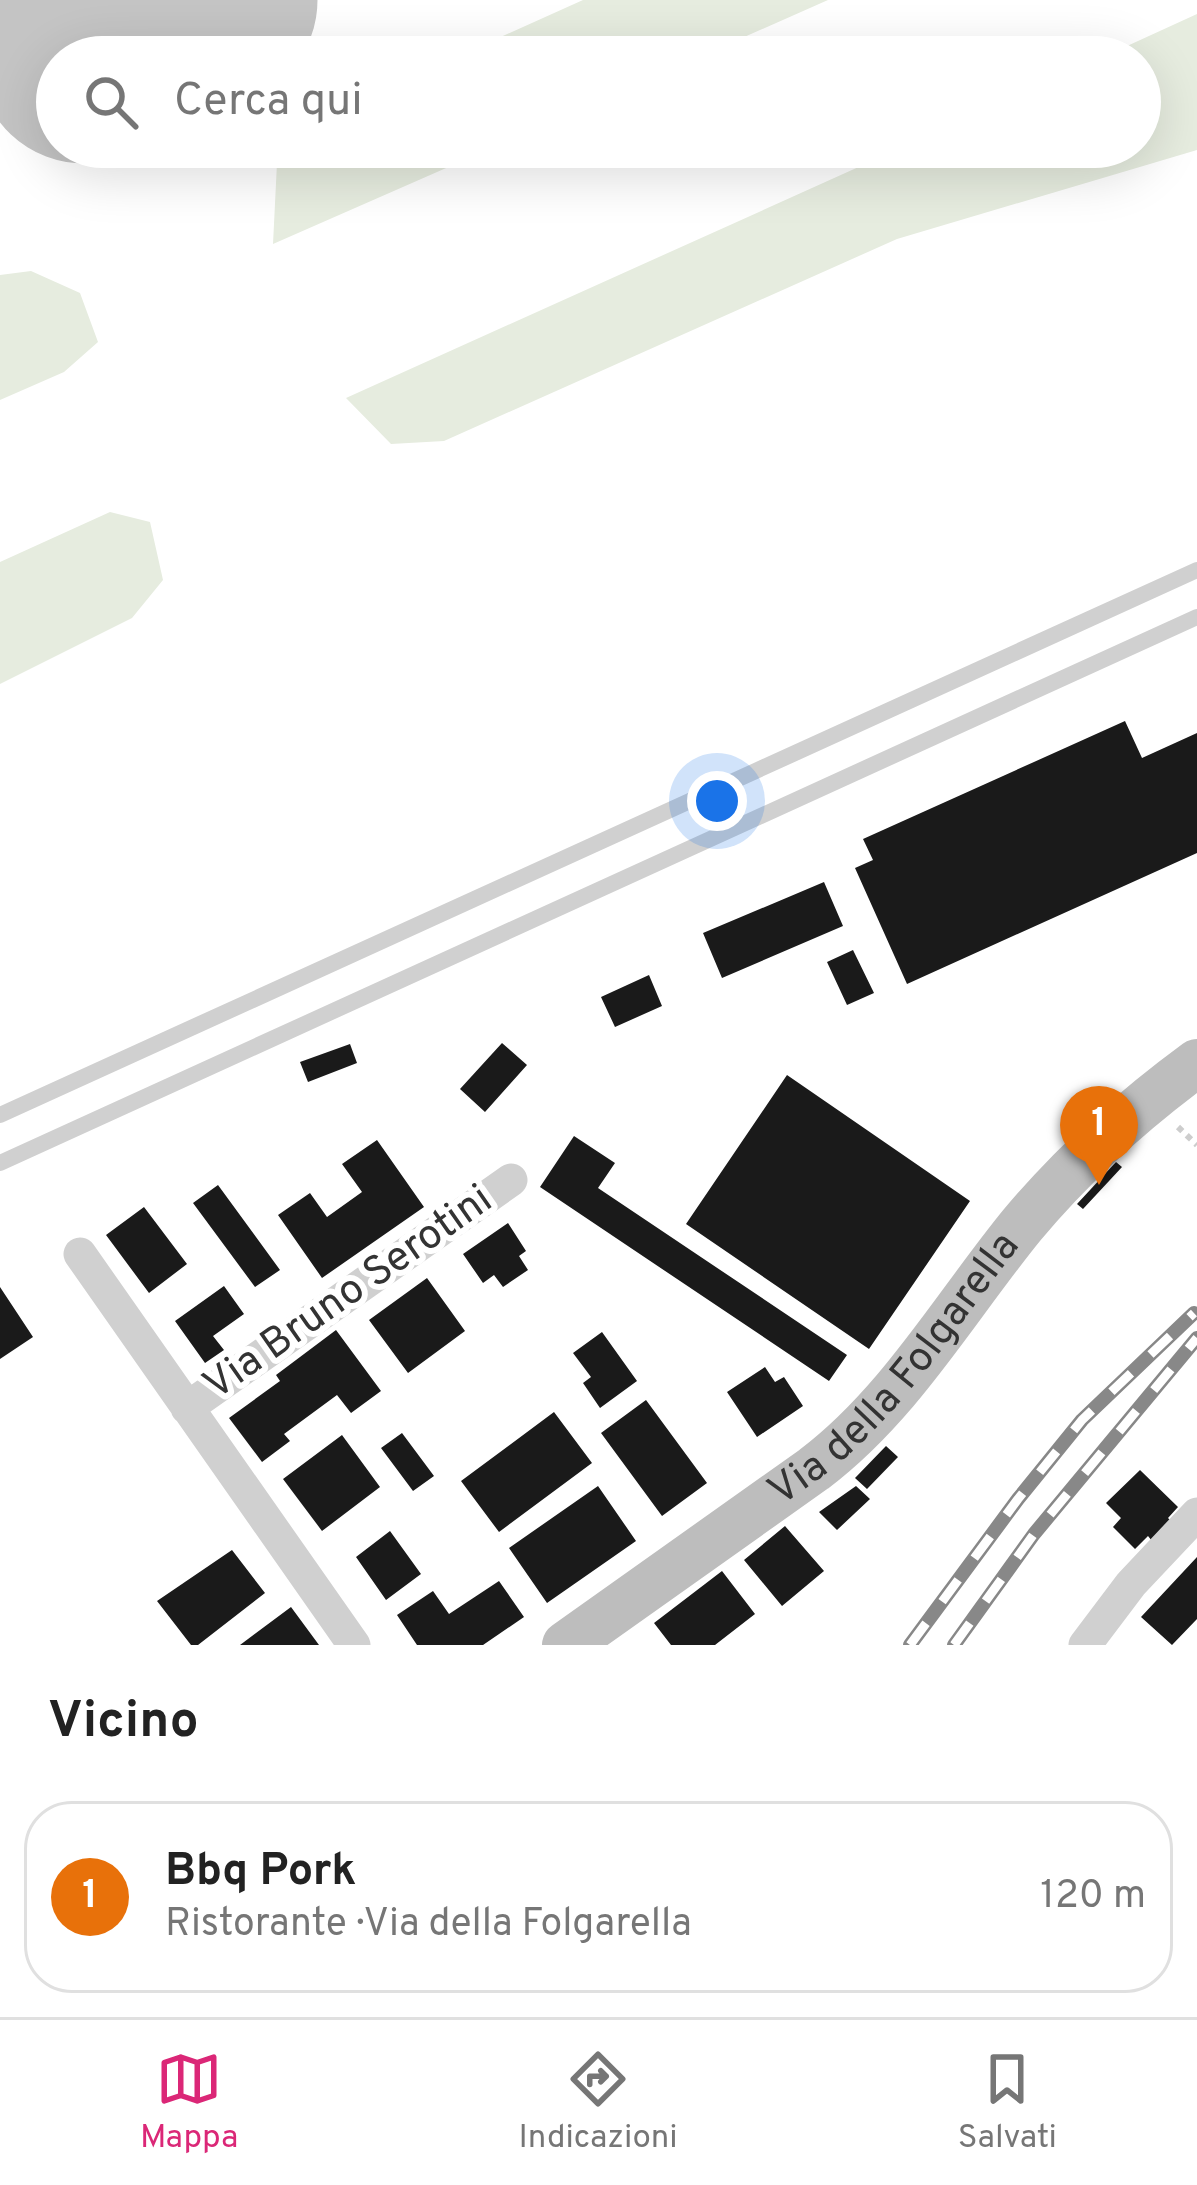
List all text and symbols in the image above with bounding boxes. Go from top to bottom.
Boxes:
search box [36,36,1161,168]
icon: search [78,69,144,135]
text: Cerca qui [174,74,363,131]
your location [687,771,747,831]
pin: 1 [1060,1086,1138,1185]
street label: Via Bruno Serotini [194,1175,504,1413]
street label: Via della Folgarella [759,1222,1032,1519]
text: Vicino [48,1691,199,1756]
text: Bbq Pork [165,1844,356,1901]
text: 1 [82,1873,98,1922]
text: 120 m [1040,1873,1146,1922]
text: Ristorante · Via della Folgarella [165,1901,692,1950]
tab: Mappa [140,2046,238,2160]
tab: Indicazioni [519,2046,678,2160]
tab: Salvati [958,2046,1057,2160]

